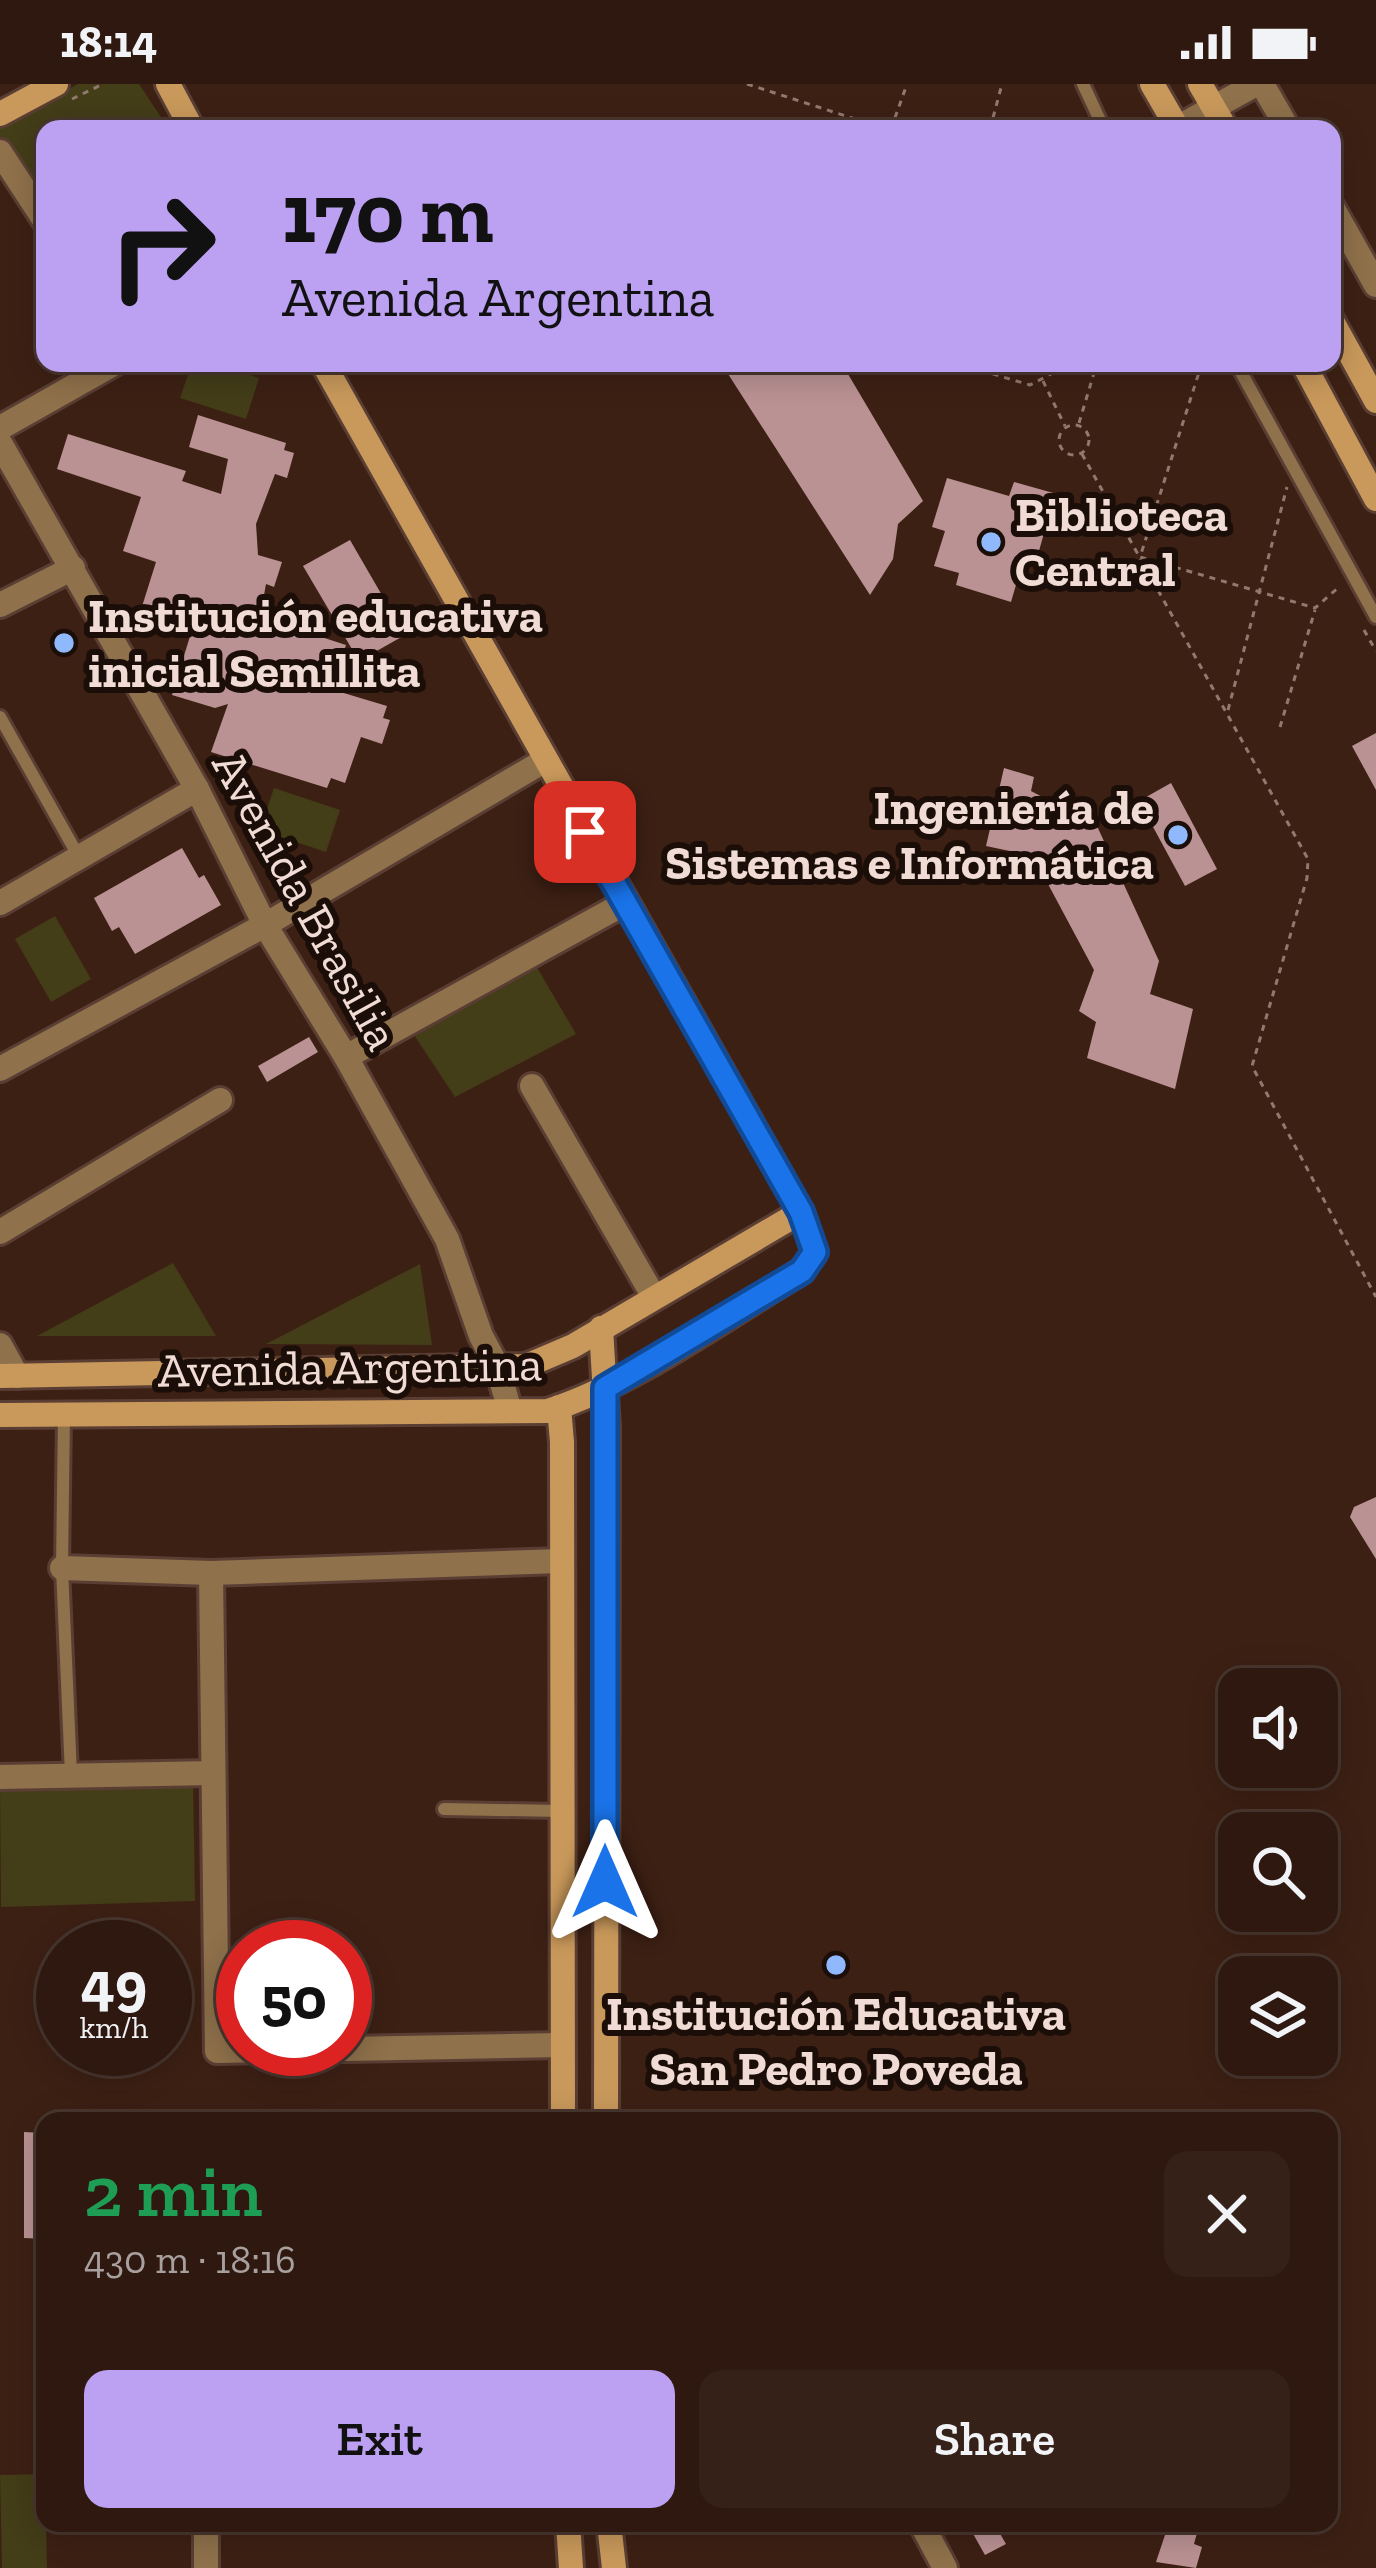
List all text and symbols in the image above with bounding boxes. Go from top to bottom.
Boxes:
text: 18:14 [60,15,157,69]
text: 170 m [282,163,494,264]
icon: right [84,168,240,324]
text: Avenida Argentina [282,265,715,330]
place label: Biblioteca Central [1015,486,1228,598]
marker: Biblioteca Central [978,529,1004,555]
place label: Institución educativa inicial Semillita [88,587,543,699]
marker: Institución educativa inicial Semillita [51,630,77,656]
street label: Avenida Brasilia [200,741,412,1059]
place label: Ingeniería de Sistemas e Informática [665,779,1154,891]
pin [534,781,636,883]
icon: arrive [552,799,618,865]
marker: Ingeniería de Sistemas e Informática [1165,822,1191,848]
street label: Avenida Argentina [157,1335,543,1399]
map controls [1218,1668,1338,2076]
button: sound [1218,1668,1338,1788]
button: search [1218,1812,1338,1932]
position arrow [542,1819,668,1945]
speed limit sign: 50 [216,1920,372,2076]
text: 49 [81,1947,147,2019]
marker: Institución Educativa San Pedro Poveda [823,1952,849,1978]
button: layers [1218,1956,1338,2076]
place label: Institución Educativa San Pedro Poveda [606,1985,1066,2097]
text: km/h [80,2010,148,2046]
text: 2 min [84,2148,263,2234]
button: close [1164,2151,1290,2277]
text: 430 m · 18:16 [84,2236,296,2283]
button: Exit [84,2370,675,2508]
button: Share [699,2370,1290,2508]

